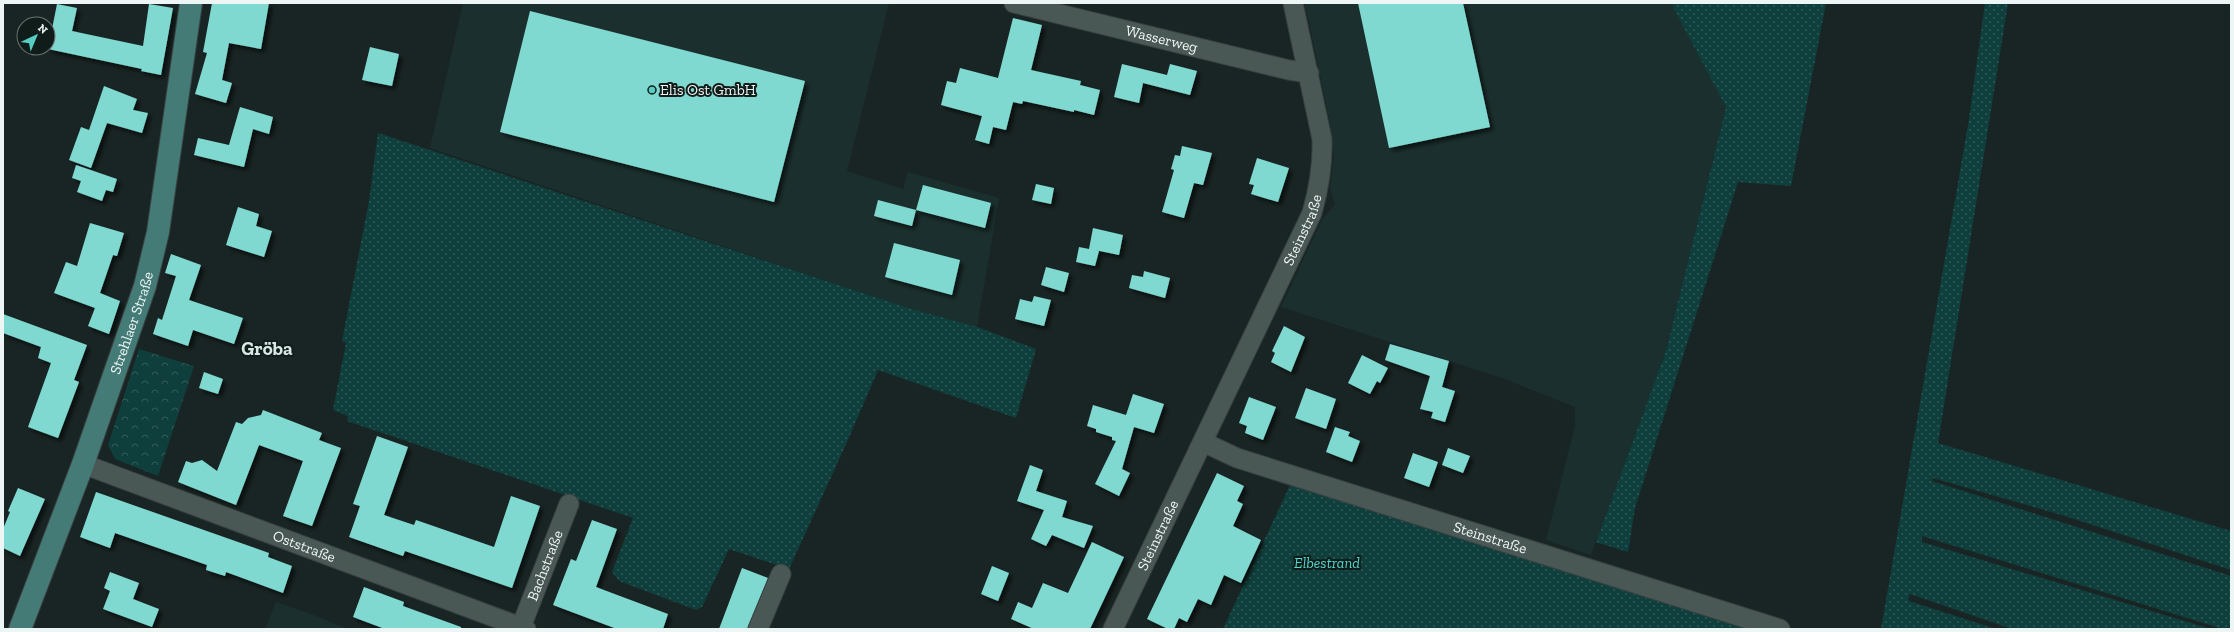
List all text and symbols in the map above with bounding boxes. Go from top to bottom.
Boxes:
north arrow [16,16,56,56]
text: N [35,22,51,37]
street label: Wasserweg [1124,22,1200,56]
place label: Elis Ost GmbH [660,81,756,99]
marker: Elis Ost GmbH [647,85,657,95]
street label: Steinstraße [1279,193,1325,268]
street label: Strehlaer Straße [106,270,157,376]
district label: Gröba [241,337,293,360]
street label: Steinstraße [1133,497,1182,573]
street label: Steinstraße [1451,518,1529,558]
street label: Oststraße [270,526,338,566]
street label: Bachstraße [523,528,567,603]
park label: Elbestrand [1294,554,1360,572]

